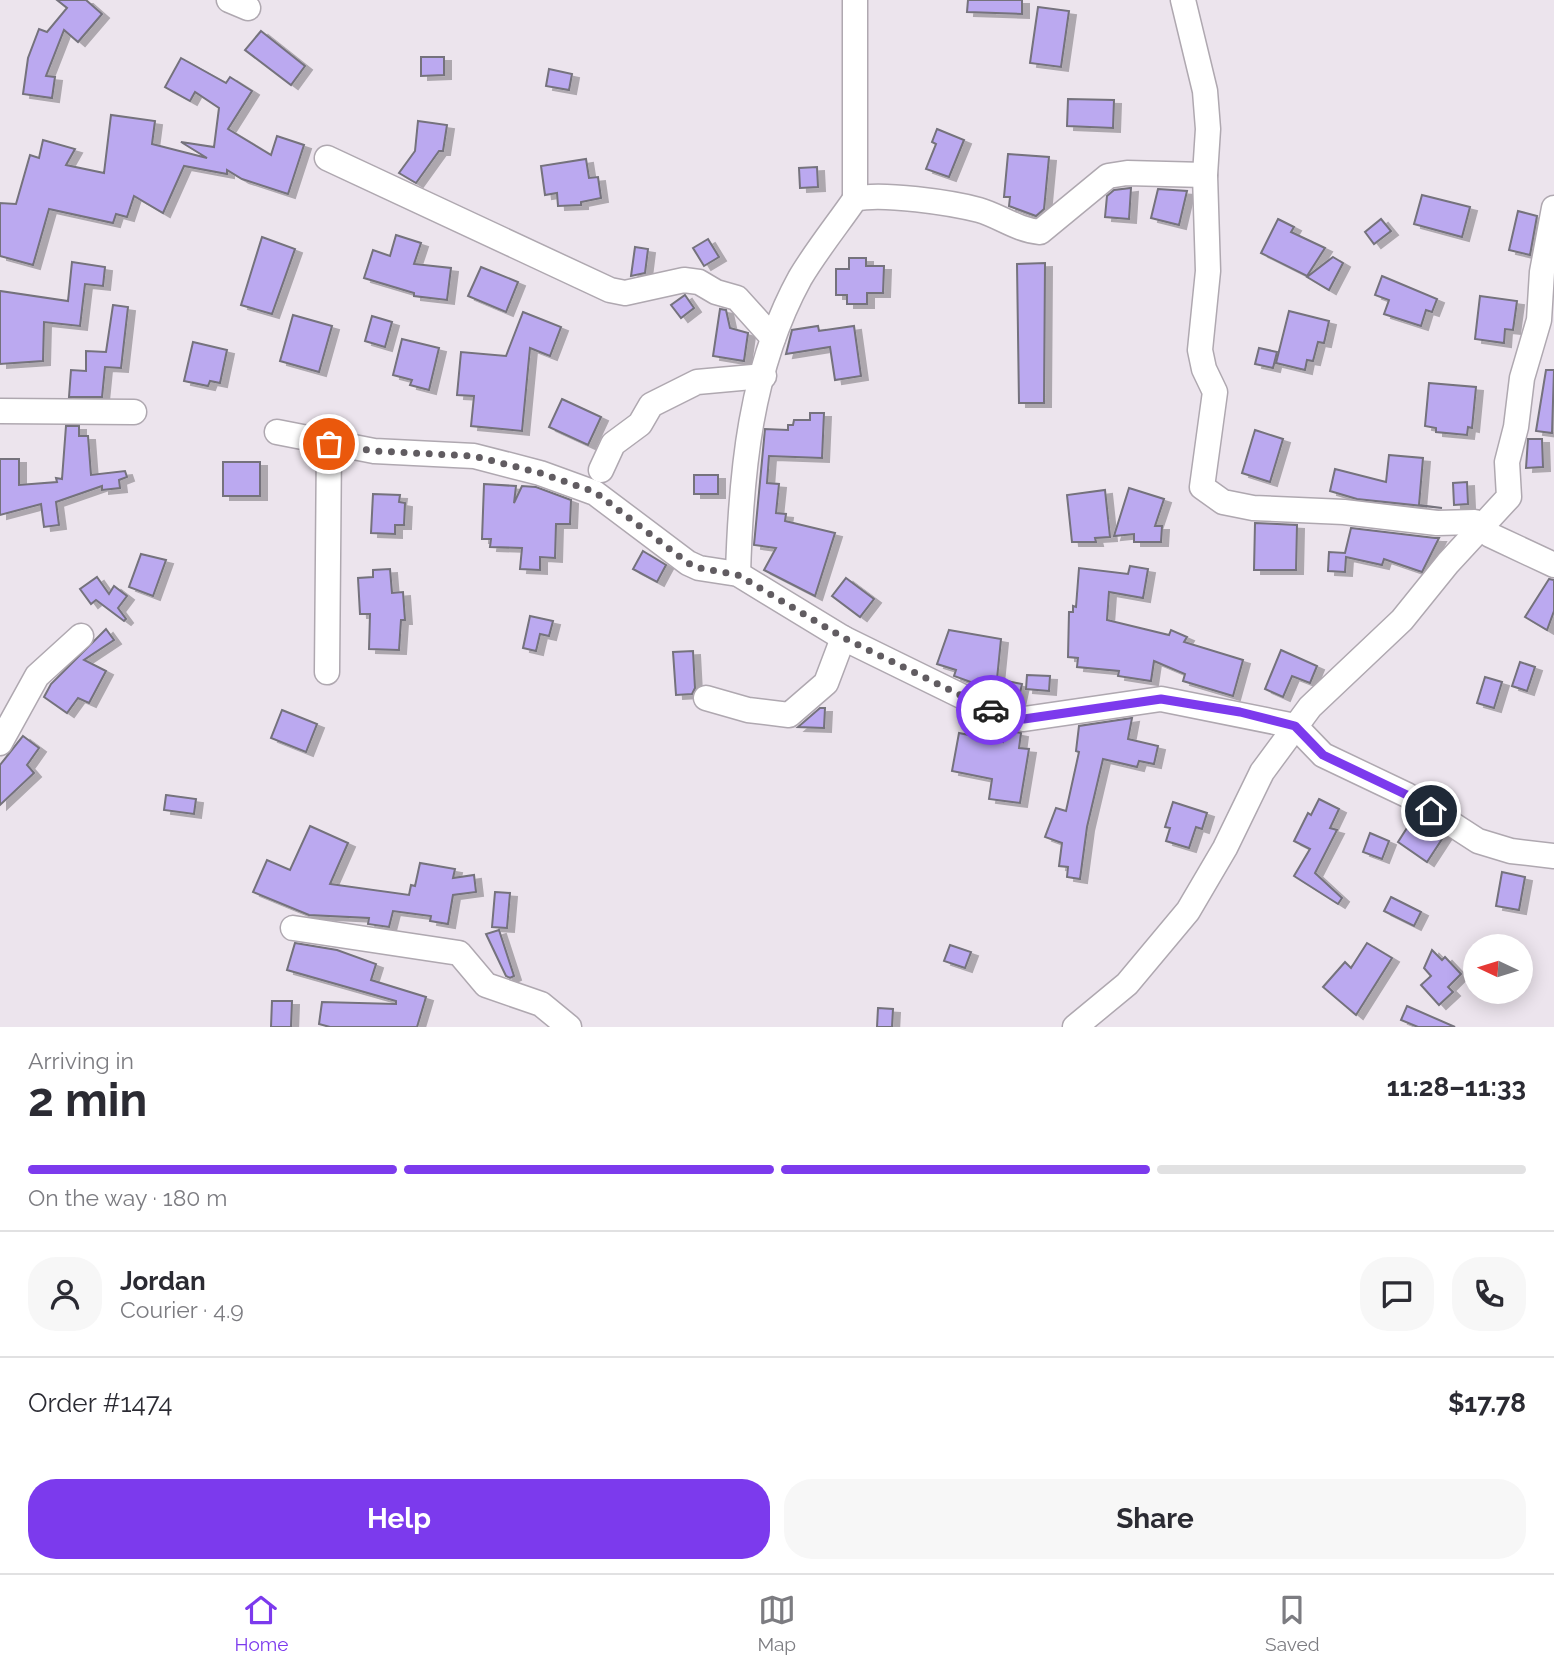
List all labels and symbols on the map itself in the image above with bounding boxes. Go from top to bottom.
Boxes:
pin [299,414,359,474]
courier [956,675,1026,745]
pin [1401,781,1461,841]
north arrow [1463,934,1533,1004]

